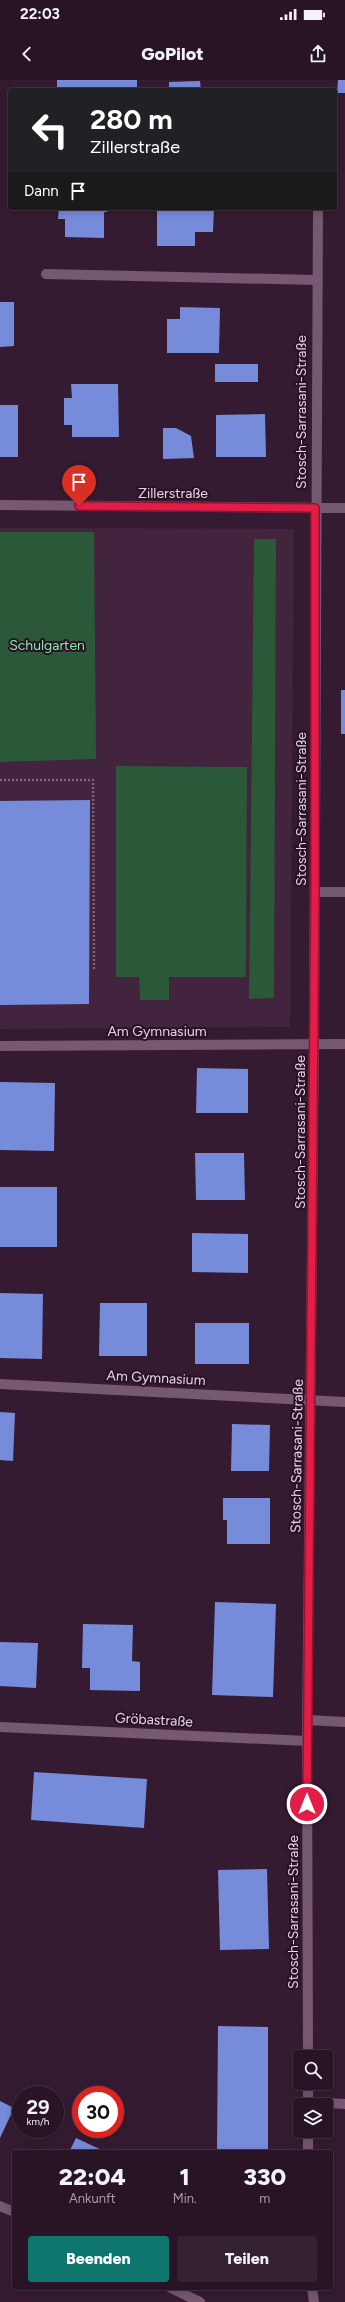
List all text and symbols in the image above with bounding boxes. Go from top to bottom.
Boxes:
text: 22:03 [20,5,60,23]
icon: back [16,43,38,65]
text: GoPilot [141,43,204,65]
icon: share [307,43,329,65]
text: 280 m [90,102,173,136]
icon: left [24,104,76,156]
text: Zillerstraße [90,136,180,158]
icon: arrive [67,180,89,202]
text: Dann [24,182,59,200]
street label: Stosch-Sarrasani-Straße [293,335,310,489]
pin [62,465,96,506]
icon: arrive [68,471,90,493]
street label: Zillerstraße [138,485,208,502]
park label: Schulgarten [9,637,85,654]
street label: Stosch-Sarrasani-Straße [293,732,310,886]
street label: Am Gymnasium [107,1023,207,1040]
street label: Stosch-Sarrasani-Straße [292,1055,309,1209]
street label: Am Gymnasium [106,1367,206,1389]
street label: Stosch-Sarrasani-Straße [287,1379,307,1533]
street label: Gröbastraße [115,1709,194,1731]
position arrow [286,1783,328,1825]
street label: Stosch-Sarrasani-Straße [285,1835,302,1989]
map controls [293,2050,333,2138]
button: search [293,2050,333,2090]
speed limit sign: 30 [72,2086,124,2138]
text: 29 [26,2095,50,2119]
button: layers [293,2098,333,2138]
text: km/h [27,2115,49,2128]
text: 22:04 [59,2162,126,2191]
text: 1 [180,2162,190,2191]
text: 330 [244,2162,286,2191]
text: Ankunft [69,2191,116,2206]
text: Min. [173,2191,197,2206]
text: m [259,2191,270,2206]
button: Beenden [28,2236,169,2282]
button: Teilen [177,2236,317,2282]

